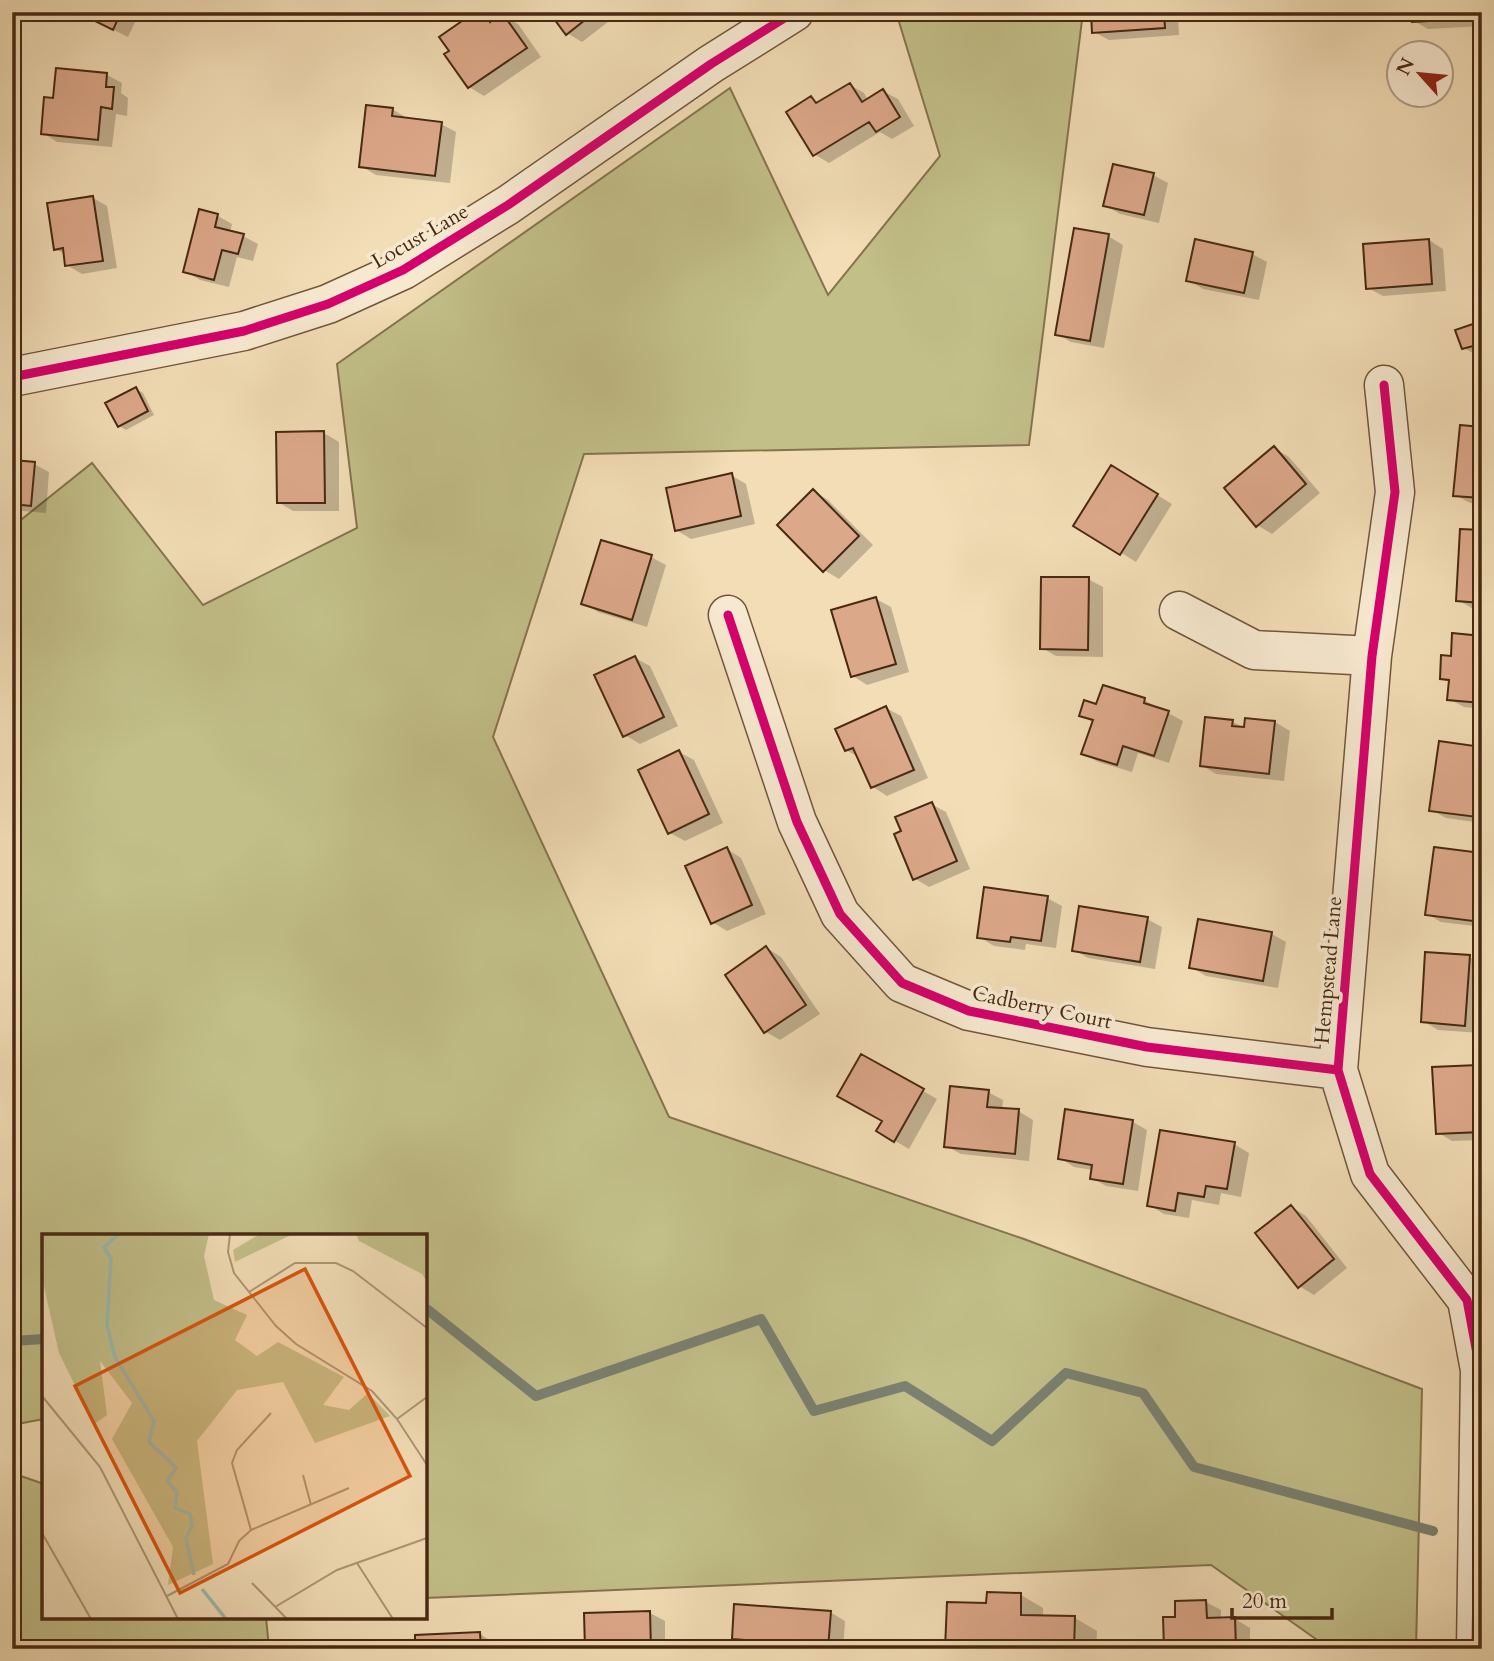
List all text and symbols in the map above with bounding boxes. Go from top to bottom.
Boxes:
north arrow [1386,38,1456,108]
text: N [1390,53,1421,80]
street label: Locust Lane [366,197,474,276]
street label: Hempstead Lane [1308,895,1349,1045]
street label: Cadberry Court [969,979,1115,1037]
inset map [42,1234,427,1619]
scale bar [1232,1577,1331,1621]
text: 20 m [1242,1587,1287,1616]

